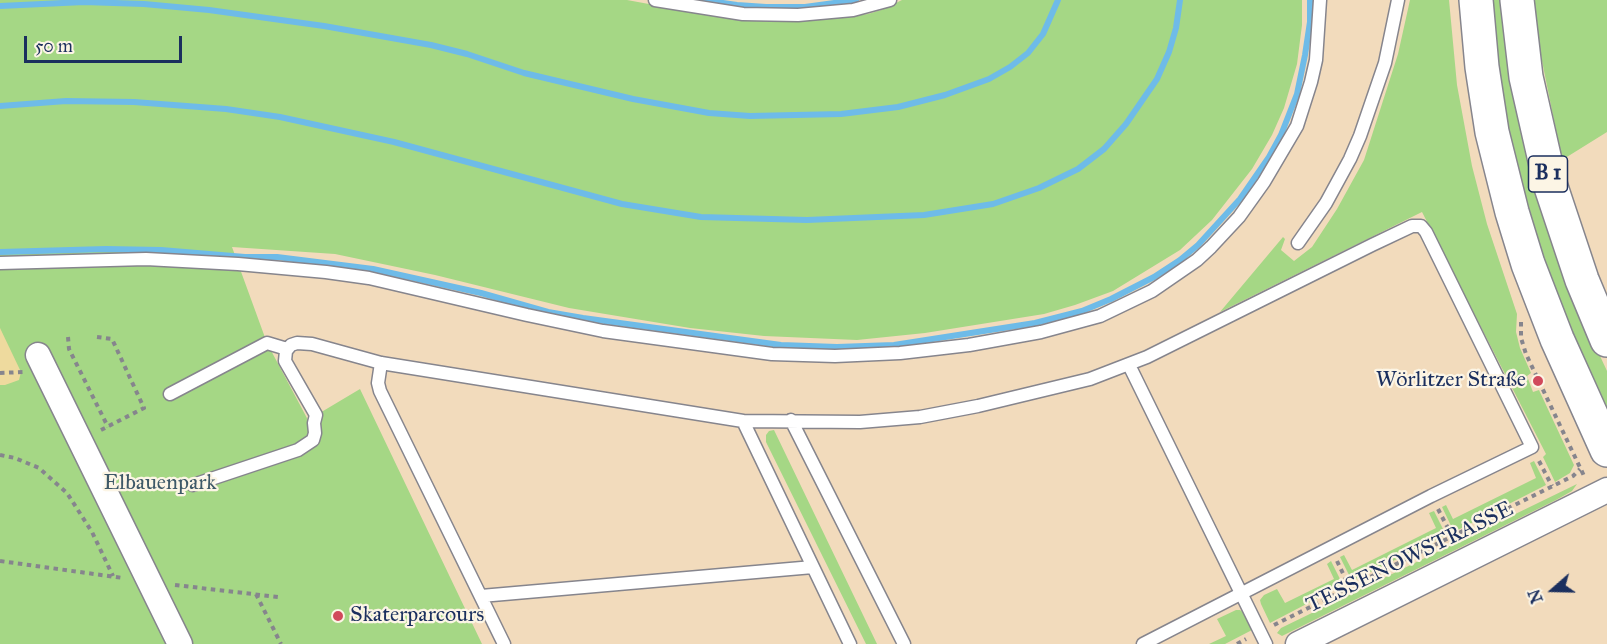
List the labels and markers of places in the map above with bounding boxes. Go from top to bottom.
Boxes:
place label: Wörlitzer Straße [1376,368,1526,394]
marker: Wörlitzer Straße [1531,374,1545,388]
place label: Skaterparcours [350,603,484,629]
marker: Skaterparcours [331,609,345,623]

